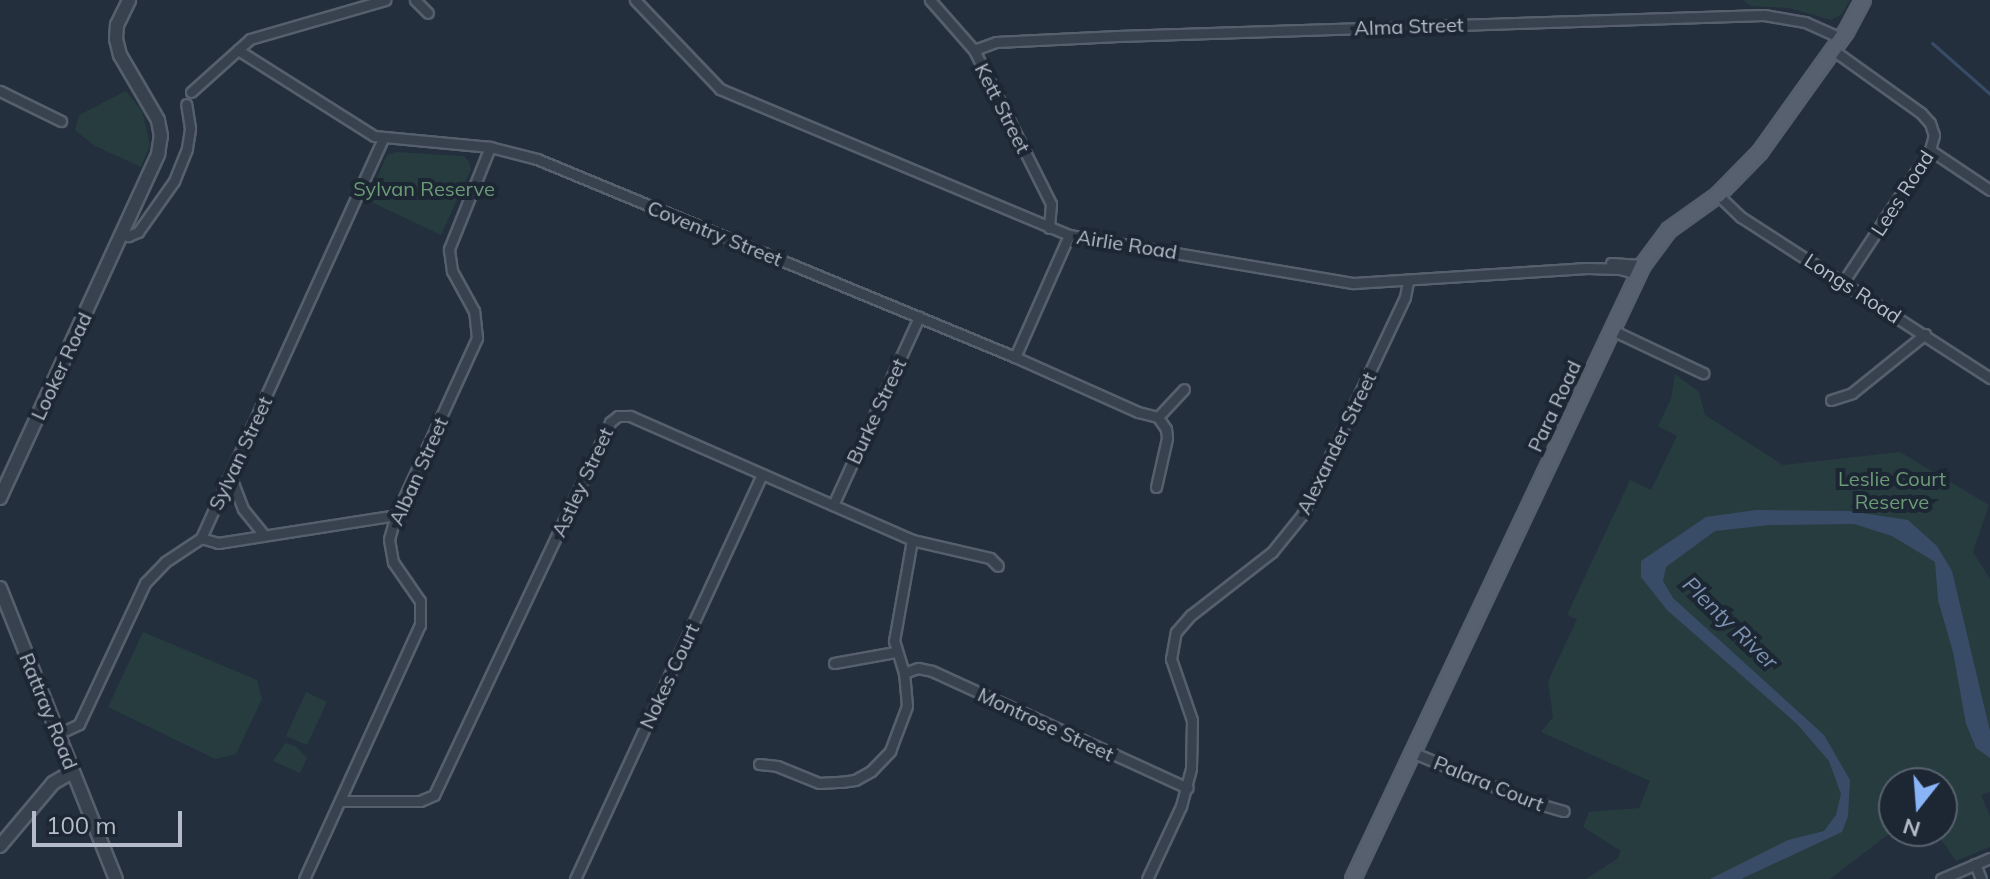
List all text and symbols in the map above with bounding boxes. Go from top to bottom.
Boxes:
street label: Alma Street [1354,12,1464,40]
street label: Kett Street [970,59,1036,157]
street label: Lees Road [1866,146,1938,240]
park label: Sylvan Reserve [353,176,495,200]
street label: Coventry Street [644,195,786,271]
street label: Airlie Road [1075,224,1179,264]
street label: Longs Road [1800,248,1906,328]
street label: Looker Road [26,308,96,424]
street label: Burke Street [841,354,911,468]
street label: Para Road [1522,357,1586,455]
street label: Alexander Street [1291,368,1381,518]
street label: Sylvan Street [203,392,277,514]
street label: Alban Street [384,413,452,529]
street label: Astley Street [546,423,618,541]
park label: Leslie Court Reserve [1838,466,1946,513]
water label: Plenty River [1677,571,1783,675]
street label: Nokes Court [634,620,704,732]
street label: Rattray Road [15,649,83,773]
street label: Montrose Street [974,682,1118,766]
street label: Palara Court [1431,750,1547,816]
north arrow [1878,767,1958,847]
scale bar [36,795,186,845]
text: 100 m [46,810,117,840]
text: N [1900,812,1924,844]

